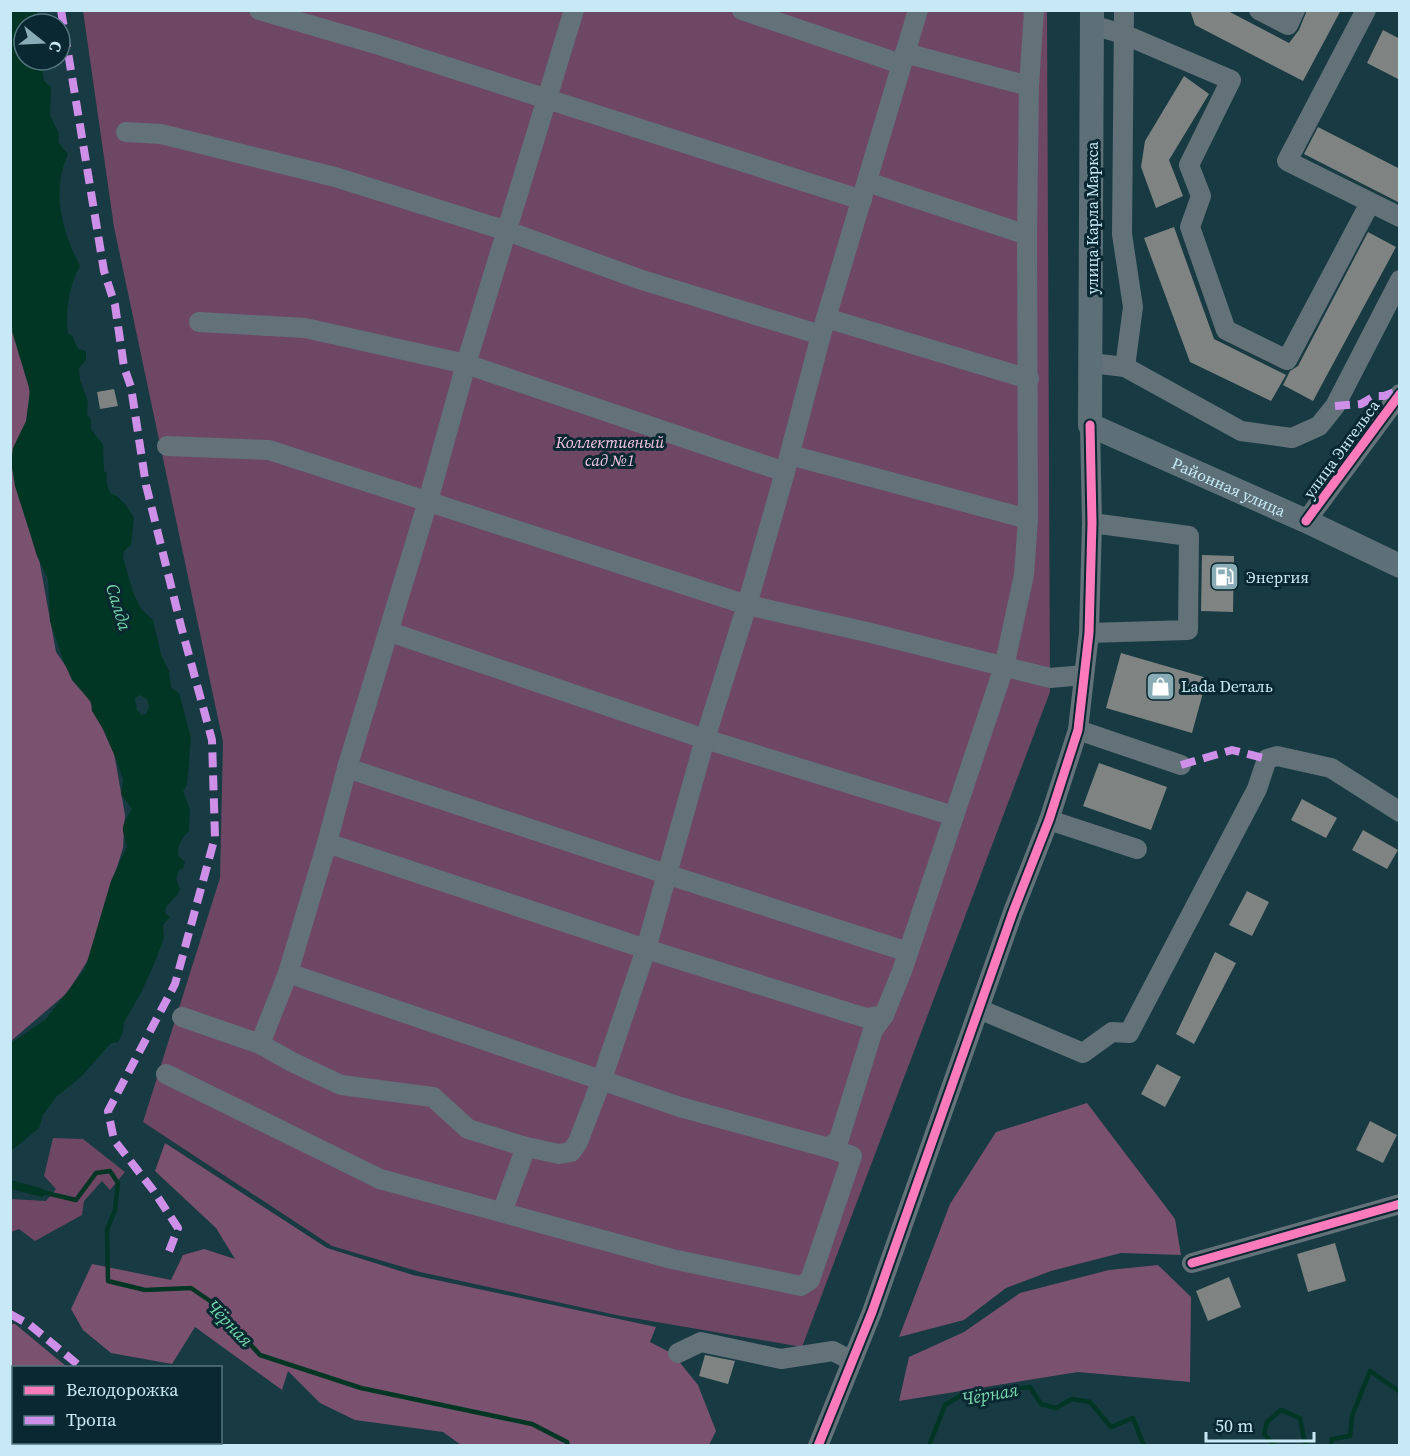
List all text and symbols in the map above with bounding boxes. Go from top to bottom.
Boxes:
north arrow [12,12,72,72]
text: С [44,39,68,55]
street label: улица Карла Маркса [1081,141,1103,294]
street label: улица Энгельса [1298,395,1385,503]
park label: Коллективный сад №1 [555,431,665,471]
street label: Районная улица [1169,452,1290,522]
fuel station icon: Энергия [1209,561,1241,593]
place label: Энергия [1246,566,1309,588]
water label: Салда [100,580,138,634]
shop icon: Lada Dеталь [1144,670,1176,702]
place label: Lada Dеталь [1181,675,1273,697]
water label: Чёрная [201,1294,259,1352]
legend [12,1366,222,1444]
text: Велодорожка [66,1377,179,1402]
water label: Чёрная [960,1377,1020,1411]
scale bar [1206,1405,1314,1443]
text: Тропа [66,1407,117,1432]
text: 50 m [1215,1413,1253,1438]

